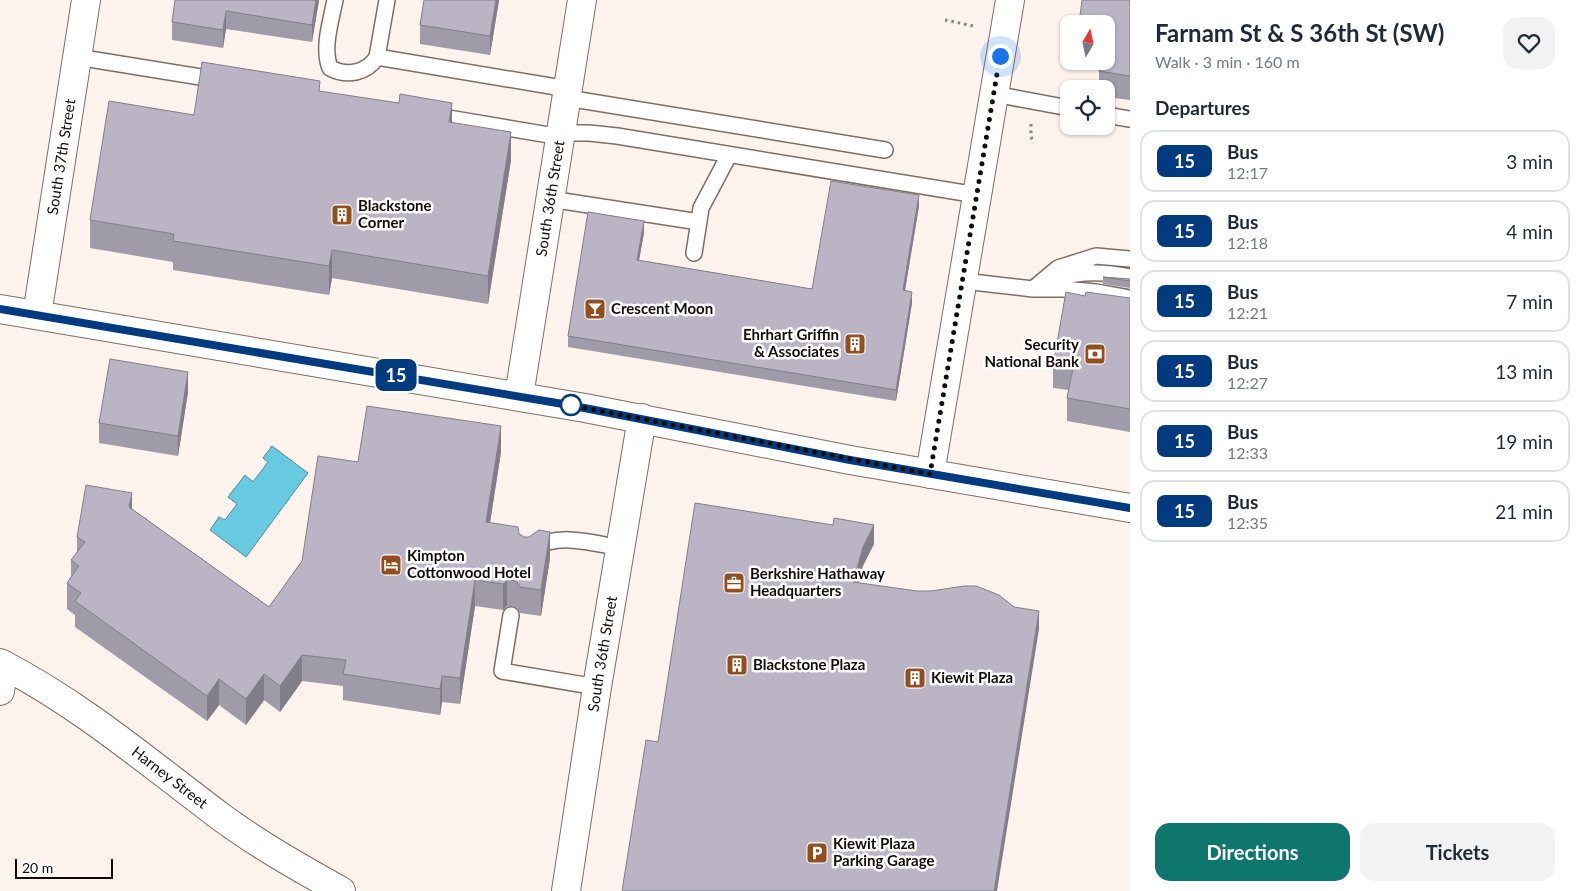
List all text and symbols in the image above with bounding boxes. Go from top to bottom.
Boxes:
north arrow [1060,15,1115,70]
map controls [1060,15,1115,135]
button: heart [1503,17,1555,69]
text: Farnam St & S 36th St (SW) [1155,18,1444,47]
your location [988,44,1013,69]
text: Walk · 3 min · 160 m [1155,52,1300,71]
button: locate [1060,80,1115,135]
text: Departures [1155,96,1250,119]
street label: South 37th Street [43,97,79,216]
street label: South 36th Street [531,138,568,258]
text: Bus [1227,140,1258,163]
text: 15 [1174,150,1195,172]
text: 3 min [1506,150,1553,173]
text: 12:17 [1227,163,1268,182]
place label: Blackstone Corner [358,196,432,231]
building icon: Blackstone Corner [330,203,354,227]
text: Bus [1227,210,1258,233]
text: 15 [1174,220,1195,242]
text: 4 min [1506,220,1553,243]
text: 12:18 [1227,233,1268,252]
text: Bus [1227,280,1258,303]
text: 15 [1174,290,1195,312]
text: 7 min [1506,290,1553,313]
bar icon: Crescent Moon [583,297,607,321]
place label: Crescent Moon [611,299,713,317]
text: 12:21 [1227,303,1268,322]
place label: Ehrhart Griffin & Associates [743,325,839,360]
building icon: Ehrhart Griffin & Associates [843,332,867,356]
place label: Security National Bank [985,335,1080,370]
bank icon: Security National Bank [1083,342,1107,366]
text: Bus [1227,350,1258,373]
line badge: 15 [374,359,418,391]
text: 15 [1174,360,1195,382]
text: 13 min [1495,360,1553,383]
text: 15 [386,364,406,386]
text: 12:27 [1227,373,1268,392]
unlabelled marker [560,394,582,416]
text: Bus [1227,420,1258,443]
text: 15 [1174,430,1195,452]
text: 19 min [1495,430,1553,453]
text: 12:33 [1227,443,1268,462]
text: Bus [1227,490,1258,513]
text: 15 [1174,500,1195,522]
text: 21 min [1495,500,1553,523]
text: 12:35 [1227,513,1268,532]
place label: Kimpton Cottonwood Hotel [407,546,531,581]
hotel icon: Kimpton Cottonwood Hotel [379,553,403,577]
place label: Berkshire Hathaway Headquarters [750,564,885,599]
office icon: Berkshire Hathaway Headquarters [722,571,746,595]
street label: South 36th Street [583,594,620,713]
building icon: Blackstone Plaza [725,653,749,677]
place label: Blackstone Plaza [753,655,865,673]
building icon: Kiewit Plaza [903,666,927,690]
place label: Kiewit Plaza [931,668,1013,686]
street label: Harney Street [129,742,212,812]
button: Directions [1155,823,1350,881]
button: Tickets [1360,823,1555,881]
place label: Kiewit Plaza Parking Garage [833,834,935,869]
parking icon: Kiewit Plaza Parking Garage [805,841,829,865]
scale bar [15,856,112,879]
text: 20 m [22,859,53,876]

